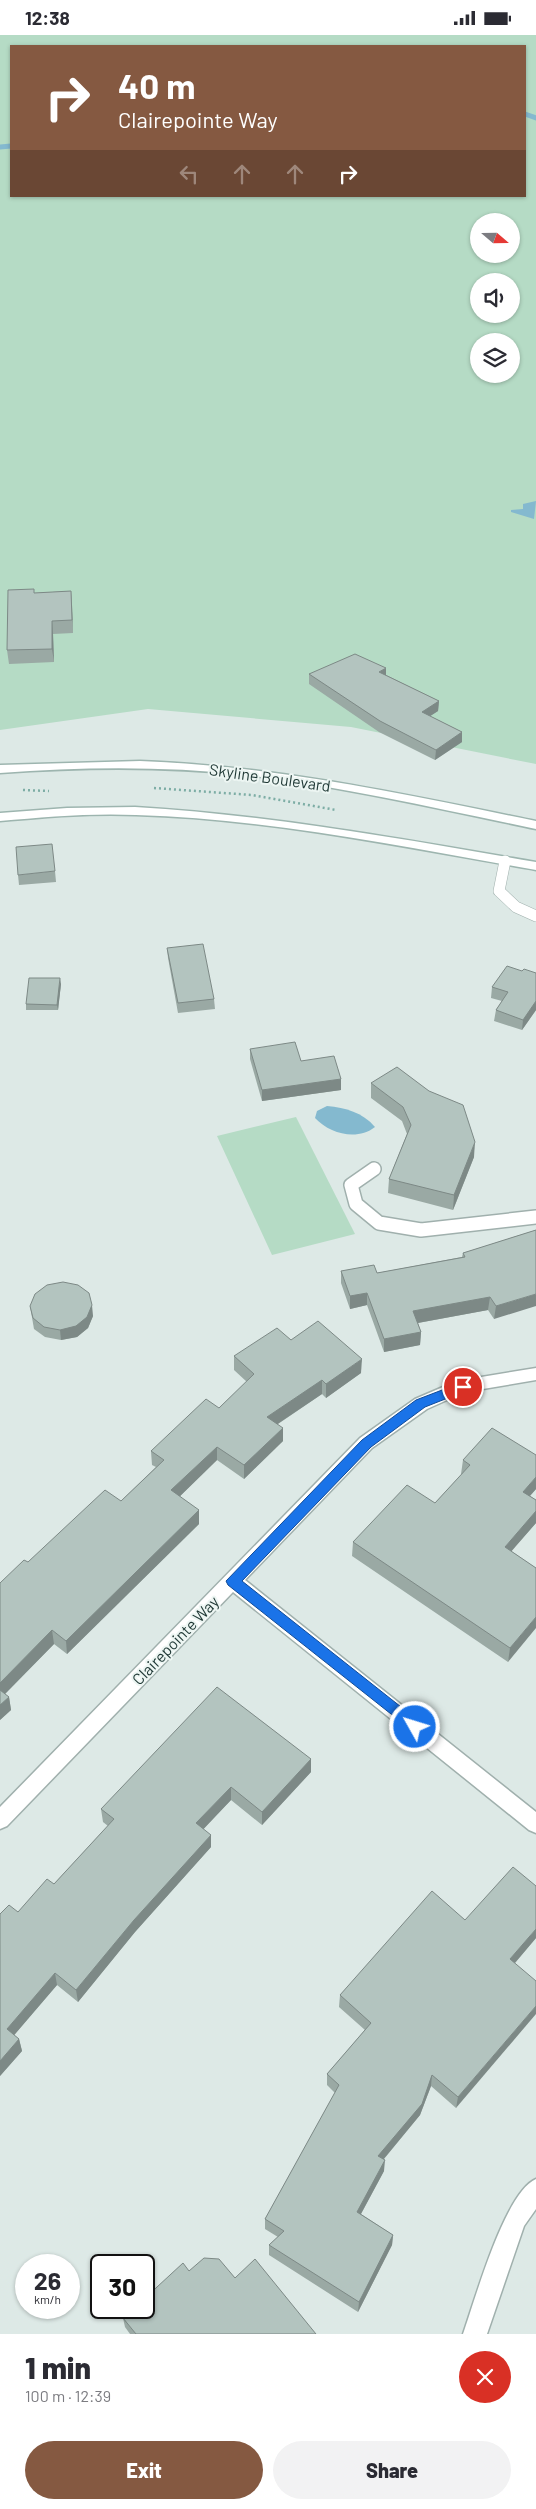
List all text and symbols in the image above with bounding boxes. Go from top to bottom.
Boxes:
text: 12:38 [25,6,70,29]
text: 40 m [118,64,195,106]
icon: right [35,65,100,130]
text: Clairepointe Way [118,106,278,132]
icon: left [175,160,203,188]
icon: ahead [228,160,256,188]
icon: ahead [281,160,309,188]
icon: right [334,160,362,188]
north arrow [470,213,520,263]
map controls [470,213,520,383]
button: sound [470,273,520,323]
button: layers [470,333,520,383]
street label: Skyline Boulevard [208,759,332,795]
pin [442,1366,484,1408]
icon: arrive [449,1373,477,1401]
street label: Clairepointe Way [128,1591,223,1688]
position arrow [388,1700,440,1752]
speed limit sign: 30 [90,2254,155,2319]
text: 26 [34,2265,61,2295]
text: km/h [34,2292,61,2306]
text: 1 min [25,2349,91,2385]
button: close [459,2351,511,2403]
text: 100 m · 12:39 [25,2386,111,2405]
button: Exit [25,2441,263,2499]
button: Share [273,2441,511,2499]

